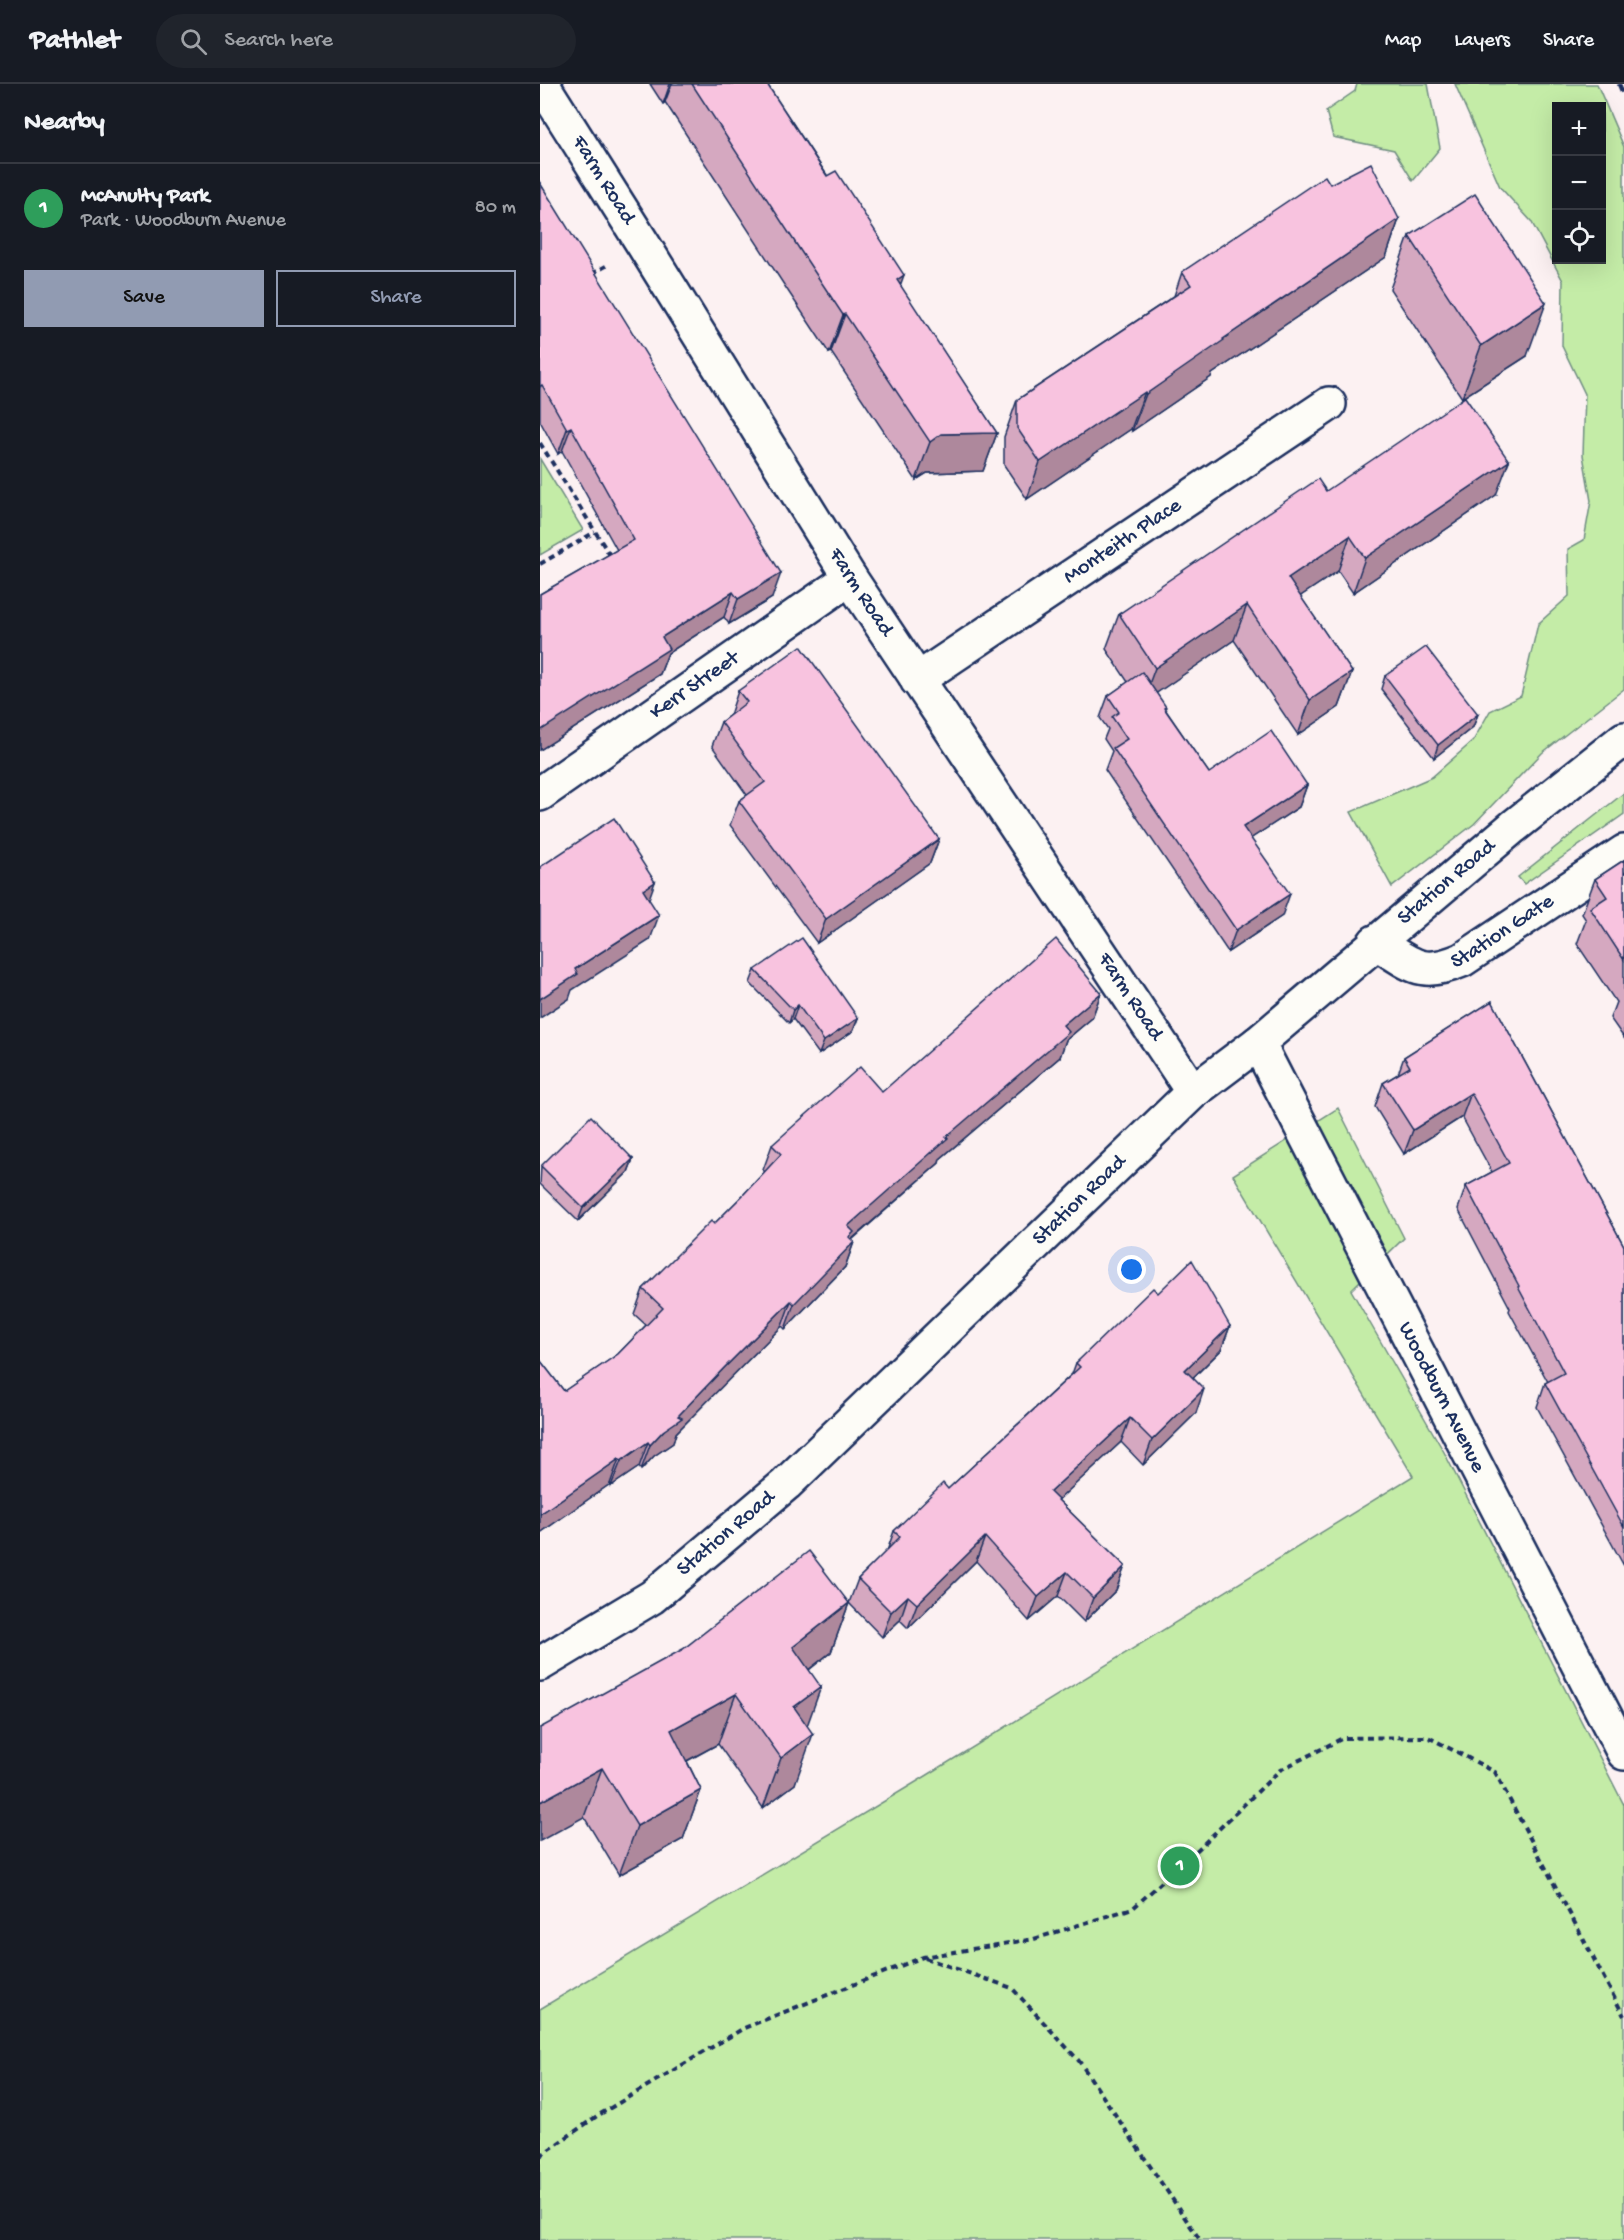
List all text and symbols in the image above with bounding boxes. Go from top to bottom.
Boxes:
search box [156,14,576,68]
text: Pathlet [30,25,120,58]
icon: search [177,25,210,58]
text: Search here [225,28,333,54]
text: Map [1385,29,1421,54]
text: Layers [1454,29,1510,54]
text: Share [1543,29,1594,54]
map controls [1552,102,1606,264]
button: + [1552,102,1606,156]
text: Nearby [24,108,105,139]
street label: Farm Road [565,130,642,231]
button: − [1552,156,1606,210]
text: McAnulty Park [81,184,209,210]
text: 1 [39,197,48,220]
text: 80 m [475,197,516,220]
text: Park · Woodburn Avenue [81,210,286,233]
button: locate [1552,210,1606,264]
button: Save [24,270,264,327]
button: Share [276,270,516,327]
street label: Monteith Place [1059,493,1187,591]
street label: Farm Road [821,543,900,643]
street label: Kerr Street [645,645,746,726]
street label: Station Road [1393,833,1503,932]
street label: Station Gate [1448,889,1560,976]
street label: Farm Road [1090,947,1169,1048]
street label: Station Road [1028,1148,1134,1252]
your location [1117,1255,1146,1284]
street label: Woodburn Avenue [1391,1318,1491,1478]
street label: Station Road [672,1484,783,1583]
pin: 1 [1160,1844,1200,1888]

